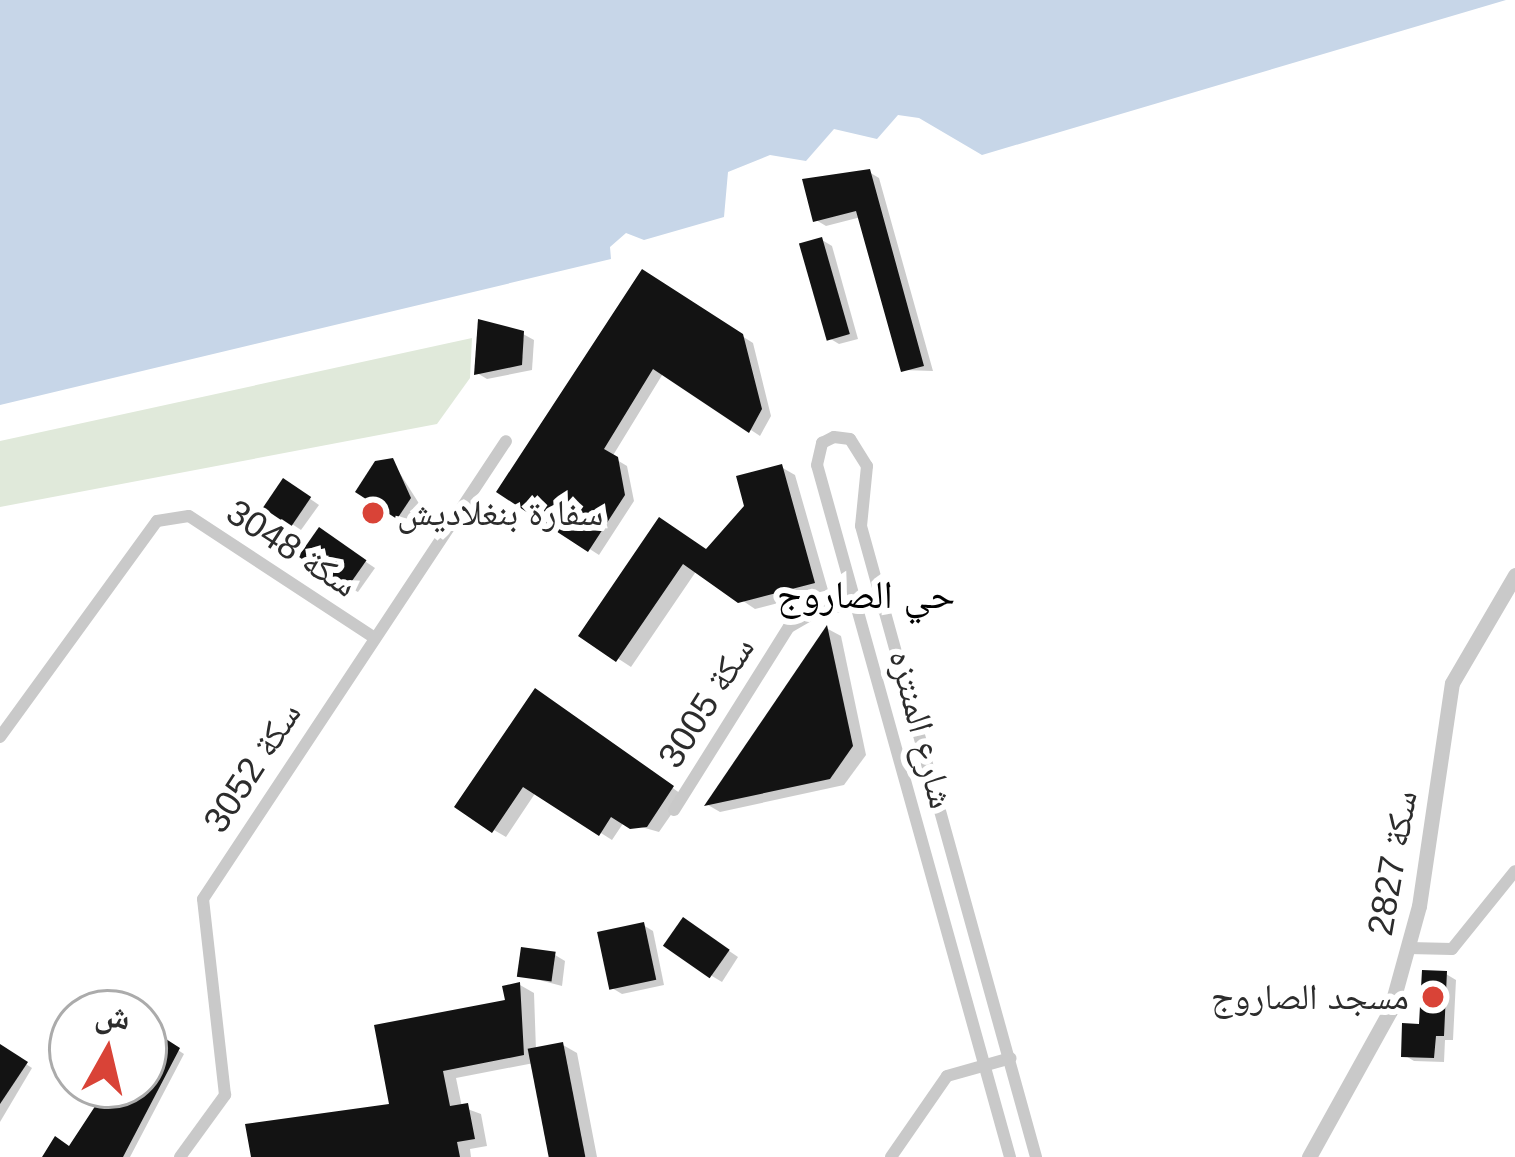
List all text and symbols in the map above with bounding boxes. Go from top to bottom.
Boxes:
street label: سكة 3048 [219,490,365,606]
place label: سفارة بنغلاديش [397,491,603,535]
marker: سفارة بنغلاديش [360,500,386,526]
district label: حي الصاروج [777,572,955,618]
street label: سكة 3005 [649,628,763,776]
street label: شارع المنتزه [880,645,964,813]
street label: سكة 3052 [194,694,310,840]
street label: سكة 2827 [1358,787,1426,939]
place label: مسجد الصاروج [1211,975,1409,1019]
marker: مسجد الصاروج [1420,984,1446,1010]
north arrow [48,989,168,1109]
text: ش [93,995,133,1037]

